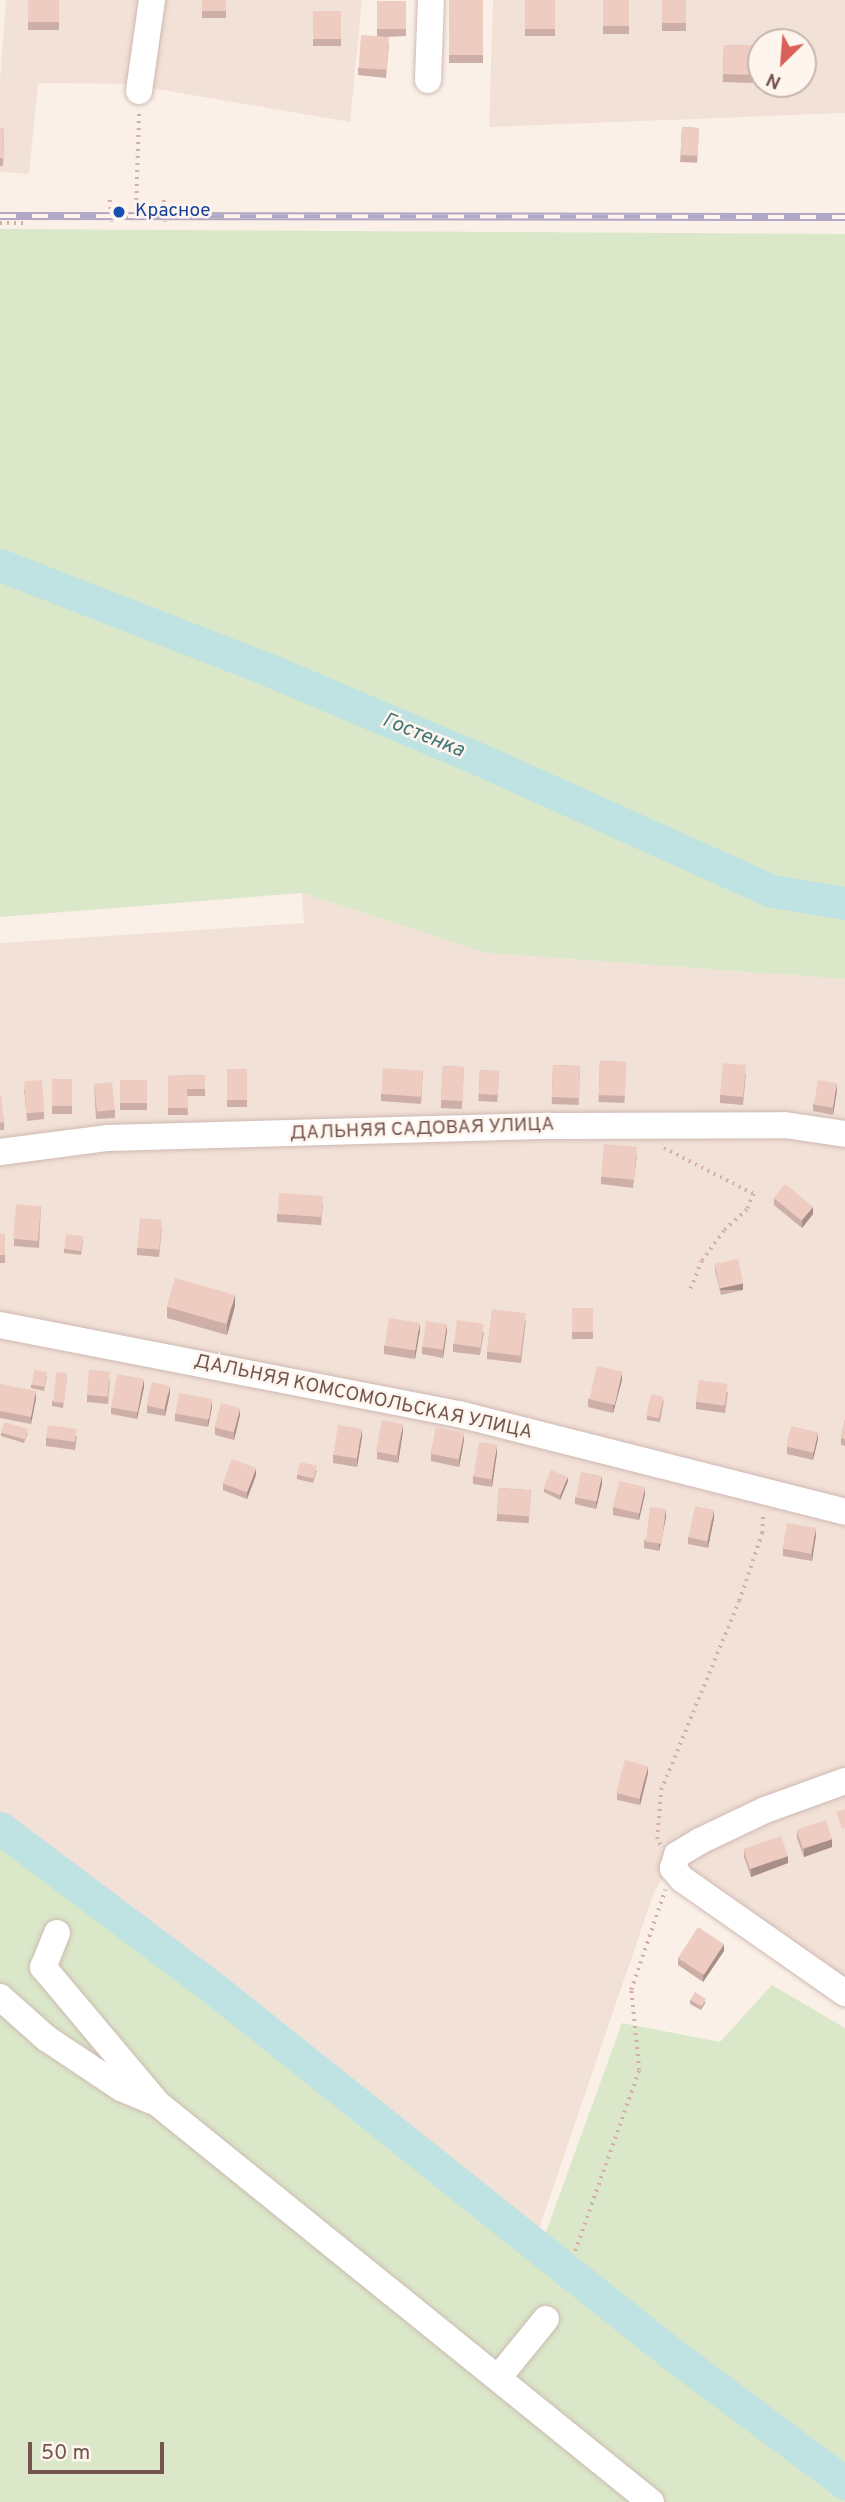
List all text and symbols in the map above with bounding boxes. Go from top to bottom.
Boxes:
north arrow [747,28,817,98]
text: N [763,66,785,94]
place label: Красное [135,201,210,223]
marker: Красное [109,202,129,222]
water label: Гостенка [378,708,468,764]
street label: ДАЛЬНЯЯ САДОВАЯ УЛИЦА [289,1114,555,1146]
street label: ДАЛЬНЯЯ КОМСОМОЛЬСКАЯ УЛИЦА [192,1351,534,1445]
scale bar [32,2428,168,2472]
text: 50 m [41,2440,90,2467]

